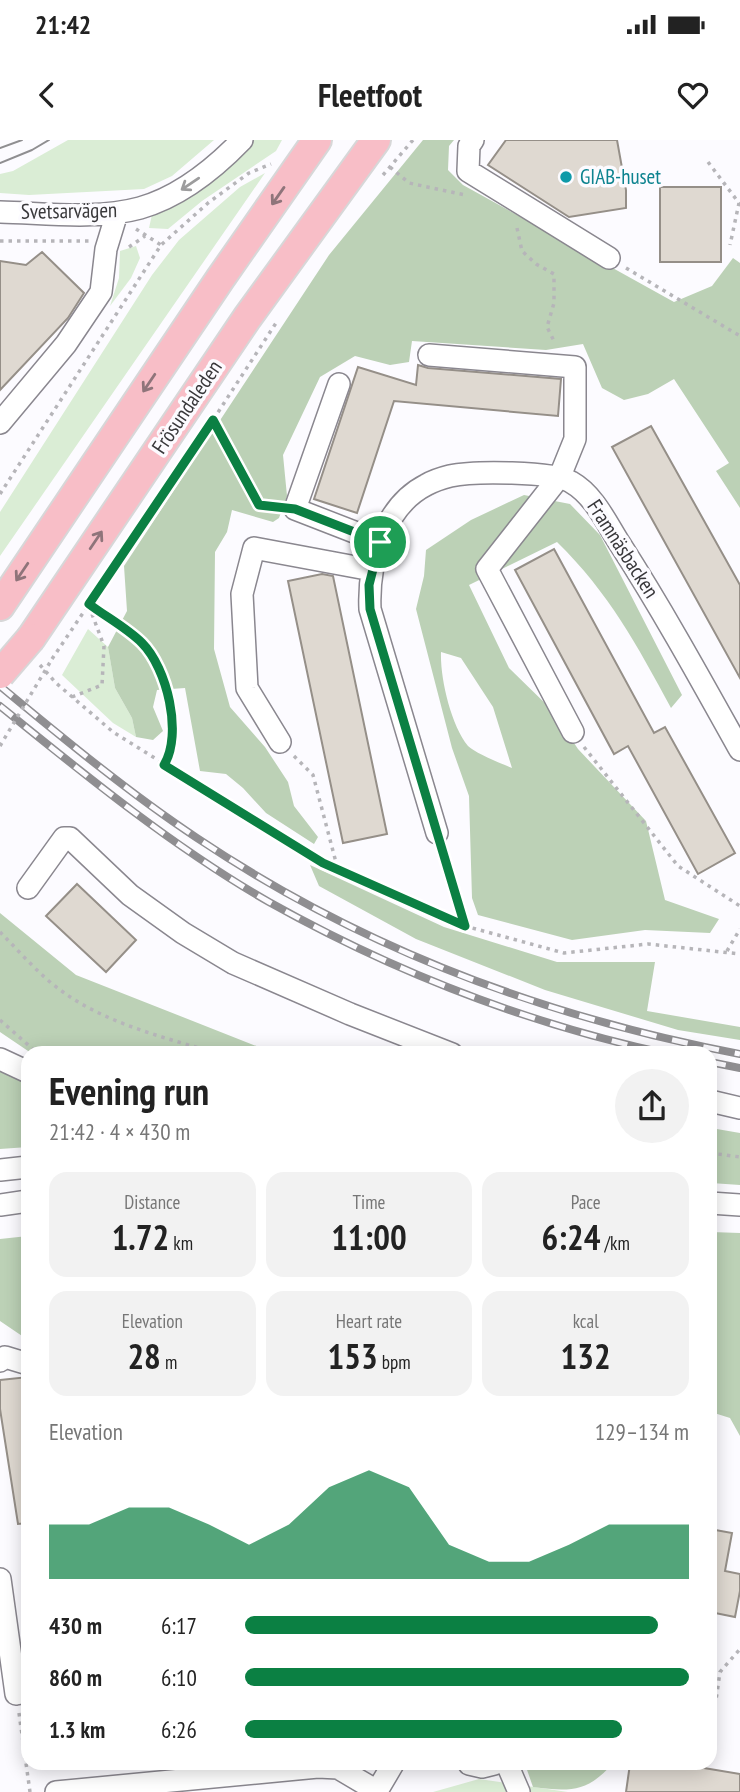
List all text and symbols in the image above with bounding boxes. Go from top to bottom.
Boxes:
text: 21:42 [35,8,91,41]
text: Fleetfoot [318,74,422,116]
icon: back [28,76,66,114]
icon: heart [674,76,712,114]
place label: GIAB-huset [580,163,661,190]
marker: GIAB-huset [558,169,574,185]
one-way arrow [181,176,200,191]
one-way arrow [271,186,285,205]
street label: Svetsarvägen [21,196,117,225]
street label: Frösundaleden [145,355,228,459]
one-way arrow [142,373,156,393]
street label: Framnäsbacken [582,494,665,603]
pin [350,512,410,572]
icon: arrive [361,523,399,561]
one-way arrow [90,531,104,551]
one-way arrow [15,562,30,581]
text: Evening run [49,1066,209,1115]
button: share [615,1069,689,1143]
text: 21:42 · 4 × 430 m [49,1117,190,1146]
text: Distance [124,1190,180,1214]
text: Time [353,1190,385,1214]
text: Pace [571,1190,601,1214]
text: 1.72 [112,1214,169,1260]
text: 11:00 [331,1214,407,1260]
text: 6:24 [541,1214,600,1260]
text: km [169,1231,193,1255]
text: /km [600,1231,630,1255]
text: Elevation [122,1309,183,1333]
text: Heart rate [336,1309,402,1333]
text: kcal [573,1309,599,1333]
text: 28 [127,1333,161,1379]
text: 153 [327,1333,378,1379]
text: 132 [561,1333,611,1379]
text: m [161,1350,177,1374]
text: bpm [378,1350,411,1374]
text: Elevation [49,1417,123,1446]
text: 129–134 m [595,1417,689,1446]
text: 430 m [49,1611,102,1640]
text: 6:17 [161,1611,197,1640]
text: 860 m [49,1663,102,1692]
text: 6:10 [161,1663,197,1692]
text: 1.3 km [49,1715,105,1744]
text: 6:26 [161,1715,197,1744]

